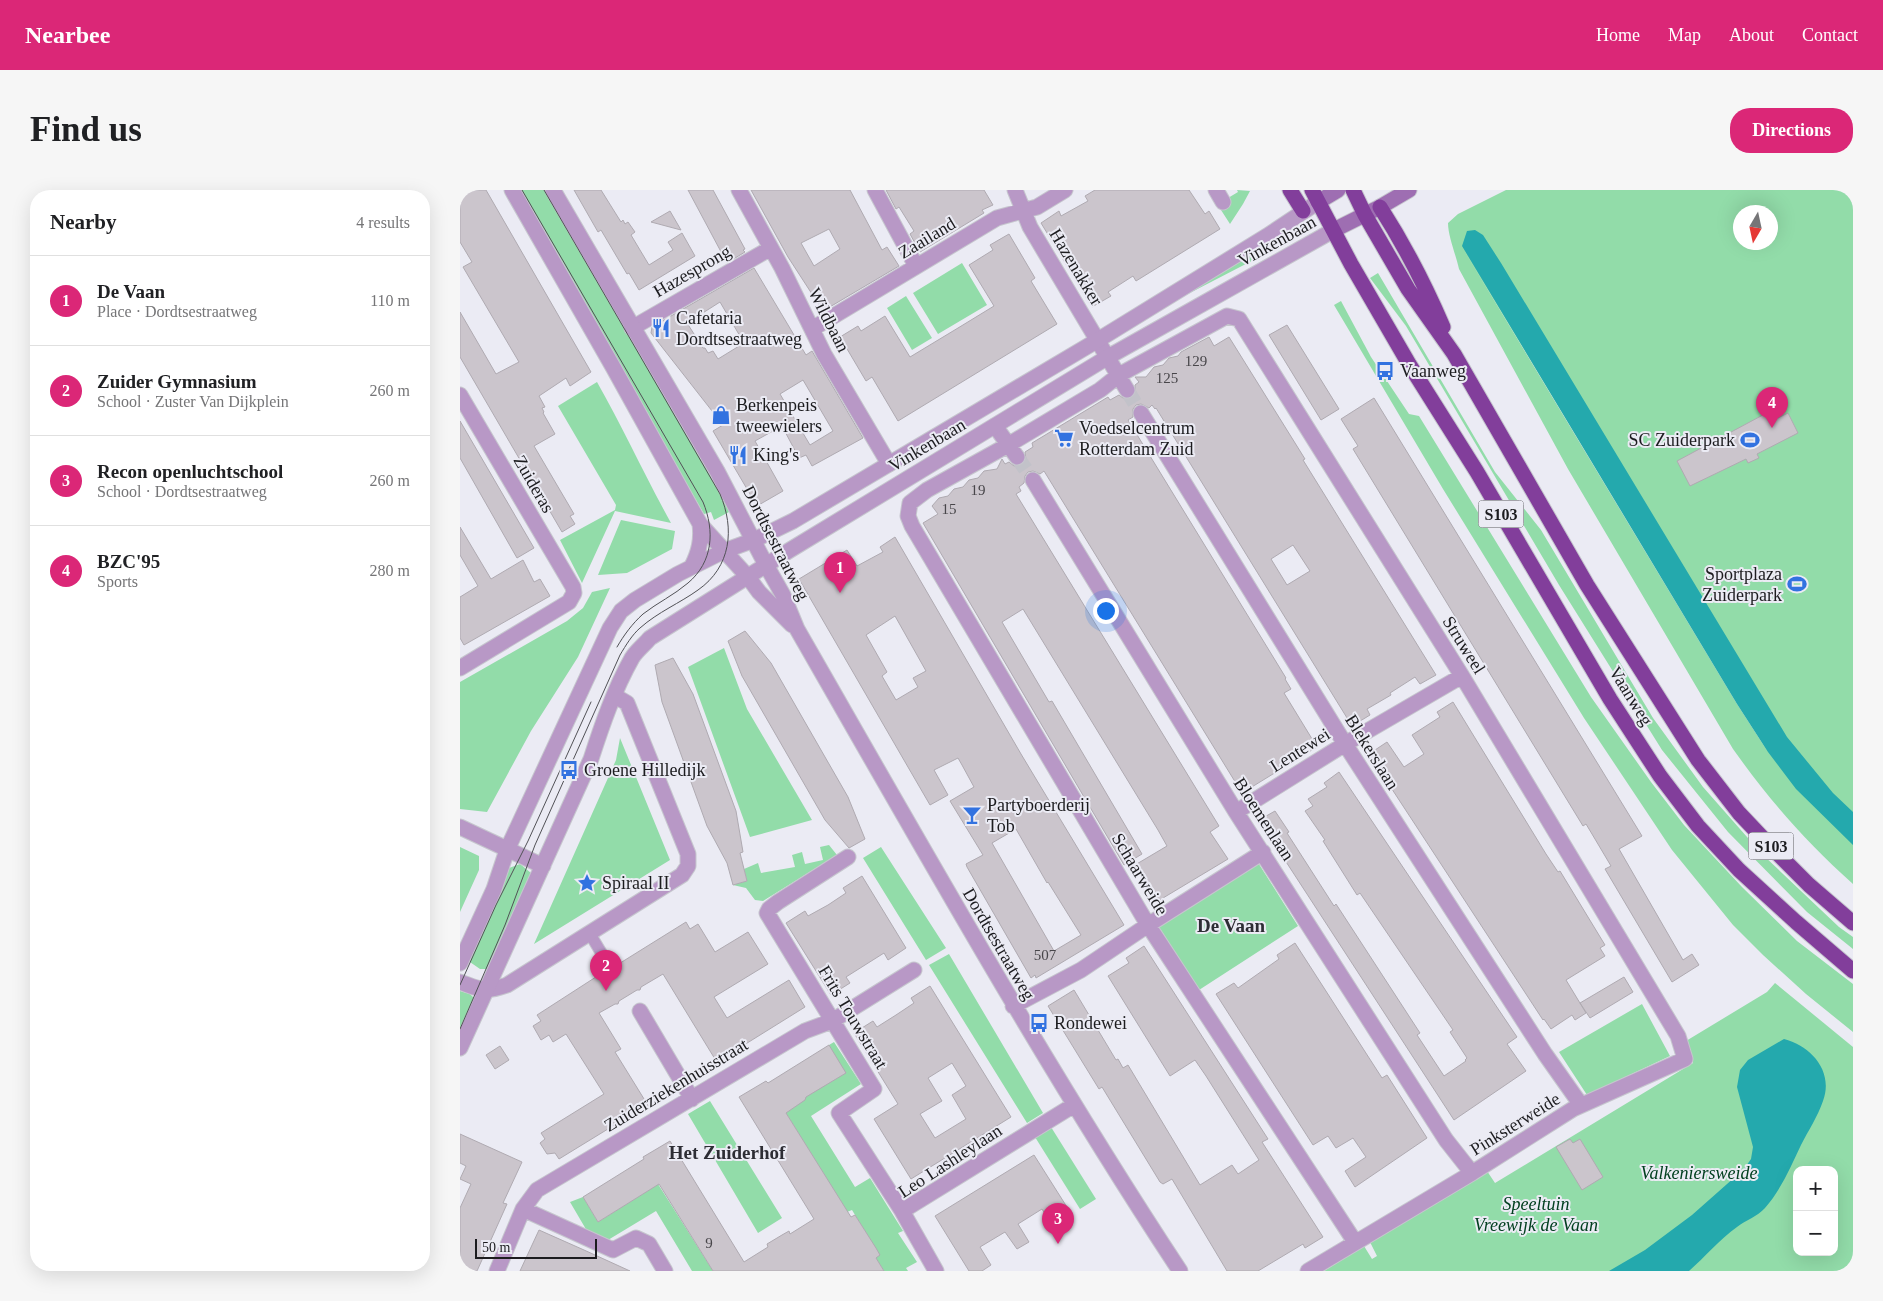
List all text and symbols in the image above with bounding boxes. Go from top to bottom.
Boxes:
text: Nearbee [25,22,110,48]
text: Home [1596,25,1640,45]
text: Map [1668,25,1701,45]
text: About [1729,25,1774,45]
text: Contact [1802,25,1858,45]
button: Directions [1730,108,1853,153]
text: Find us [30,110,142,149]
north arrow [1733,205,1778,250]
text: Nearby [50,210,117,234]
street label: Vinkenbaan [1235,211,1319,271]
street label: Zaailand [895,213,959,263]
text: 4 results [356,214,410,231]
street label: Hazenakker [1045,225,1107,309]
street label: Hazesprong [650,241,734,301]
text: De Vaan [97,281,165,302]
street label: Wildbaan [804,285,854,355]
text: 1 [62,292,70,309]
text: 110 m [370,292,410,309]
text: Place · Dordtsestraatweg [97,303,257,320]
place label: Cafetaria Dordtsestraatweg [676,308,802,349]
restaurant icon: Cafetaria Dordtsestraatweg [650,317,672,339]
house number: 129 [1185,353,1207,369]
bus stop icon: Vaanweg [1374,360,1396,382]
place label: Vaanweg [1400,361,1466,381]
house number: 125 [1156,370,1178,386]
text: Zuider Gymnasium [97,371,257,392]
text: 2 [62,382,70,399]
text: 260 m [370,382,410,399]
pin: 4 [1756,387,1788,428]
text: School · Zuster Van Dijkplein [97,393,289,410]
place label: Berkenpeis tweewielers [736,395,822,436]
shop icon: Berkenpeis tweewielers [710,404,732,426]
street label: Vinkenbaan [885,414,969,476]
place label: Voedselcentrum Rotterdam Zuid [1079,418,1195,459]
supermarket icon: Voedselcentrum Rotterdam Zuid [1053,427,1075,449]
sports icon: SC Zuiderpark [1739,429,1761,451]
place label: SC Zuiderpark [1629,430,1735,450]
restaurant icon: King's [727,444,749,466]
place label: King's [753,445,799,465]
street label: Zuideras [510,452,558,516]
text: Recon openluchtschool [97,461,283,482]
text: 3 [62,472,70,489]
text: 260 m [370,472,410,489]
street label: Dordtsestraatweg [738,482,814,604]
house number: 19 [971,482,986,498]
text: School · Dordtsestraatweg [97,483,267,500]
road number: S103 [1478,500,1524,528]
house number: 15 [942,501,957,517]
text: BZC'95 [97,551,160,572]
pin: 1 [824,552,856,593]
text: 4 [62,562,70,579]
text: 280 m [370,562,410,579]
place label: Sportplaza Zuiderpark [1702,564,1782,605]
text: Sports [97,573,138,590]
sports icon: Sportplaza Zuiderpark [1786,573,1808,595]
your location [1093,598,1119,624]
street label: Struweel [1439,613,1489,677]
street label: Vaanweg [1605,663,1657,729]
street label: Blekerslaan [1341,711,1403,793]
street label: Lentewei [1266,724,1334,776]
bus stop icon: Groene Hilledijk [558,759,580,781]
place label: Groene Hilledijk [584,760,705,780]
street label: Bloemenlaan [1230,774,1298,864]
place label: Partyboerderij Tob [987,795,1090,836]
bar icon: Partyboerderij Tob [961,804,983,826]
street label: Schaarweide [1108,829,1172,919]
road number: S103 [1748,832,1794,859]
place icon: Spiraal II [576,872,598,894]
place label: Spiraal II [602,873,669,893]
street label: Dordtsestraatweg [959,884,1039,1004]
district label: De Vaan [1197,915,1265,936]
house number: 507 [1034,947,1057,963]
pin: 2 [590,950,622,991]
street label: Frits Touwstraat [814,962,892,1072]
bus stop icon: Rondewei [1028,1012,1050,1034]
place label: Rondewei [1054,1013,1127,1033]
street label: Zuiderziekenhuisstraat [601,1034,751,1136]
street label: Pinksterweide [1466,1088,1564,1160]
street label: Leo Lashleylaan [894,1120,1006,1202]
district label: Het Zuiderhof [669,1142,786,1163]
park label: Valkeniersweide [1641,1163,1757,1183]
map controls [1793,1166,1838,1256]
button: + [1793,1166,1838,1211]
park label: Speeltuin Vreewijk de Vaan [1474,1194,1598,1235]
pin: 3 [1042,1203,1074,1244]
button: − [1793,1211,1838,1256]
house number: 9 [705,1235,713,1251]
scale bar [475,1236,598,1259]
text: 50 m [482,1240,510,1255]

